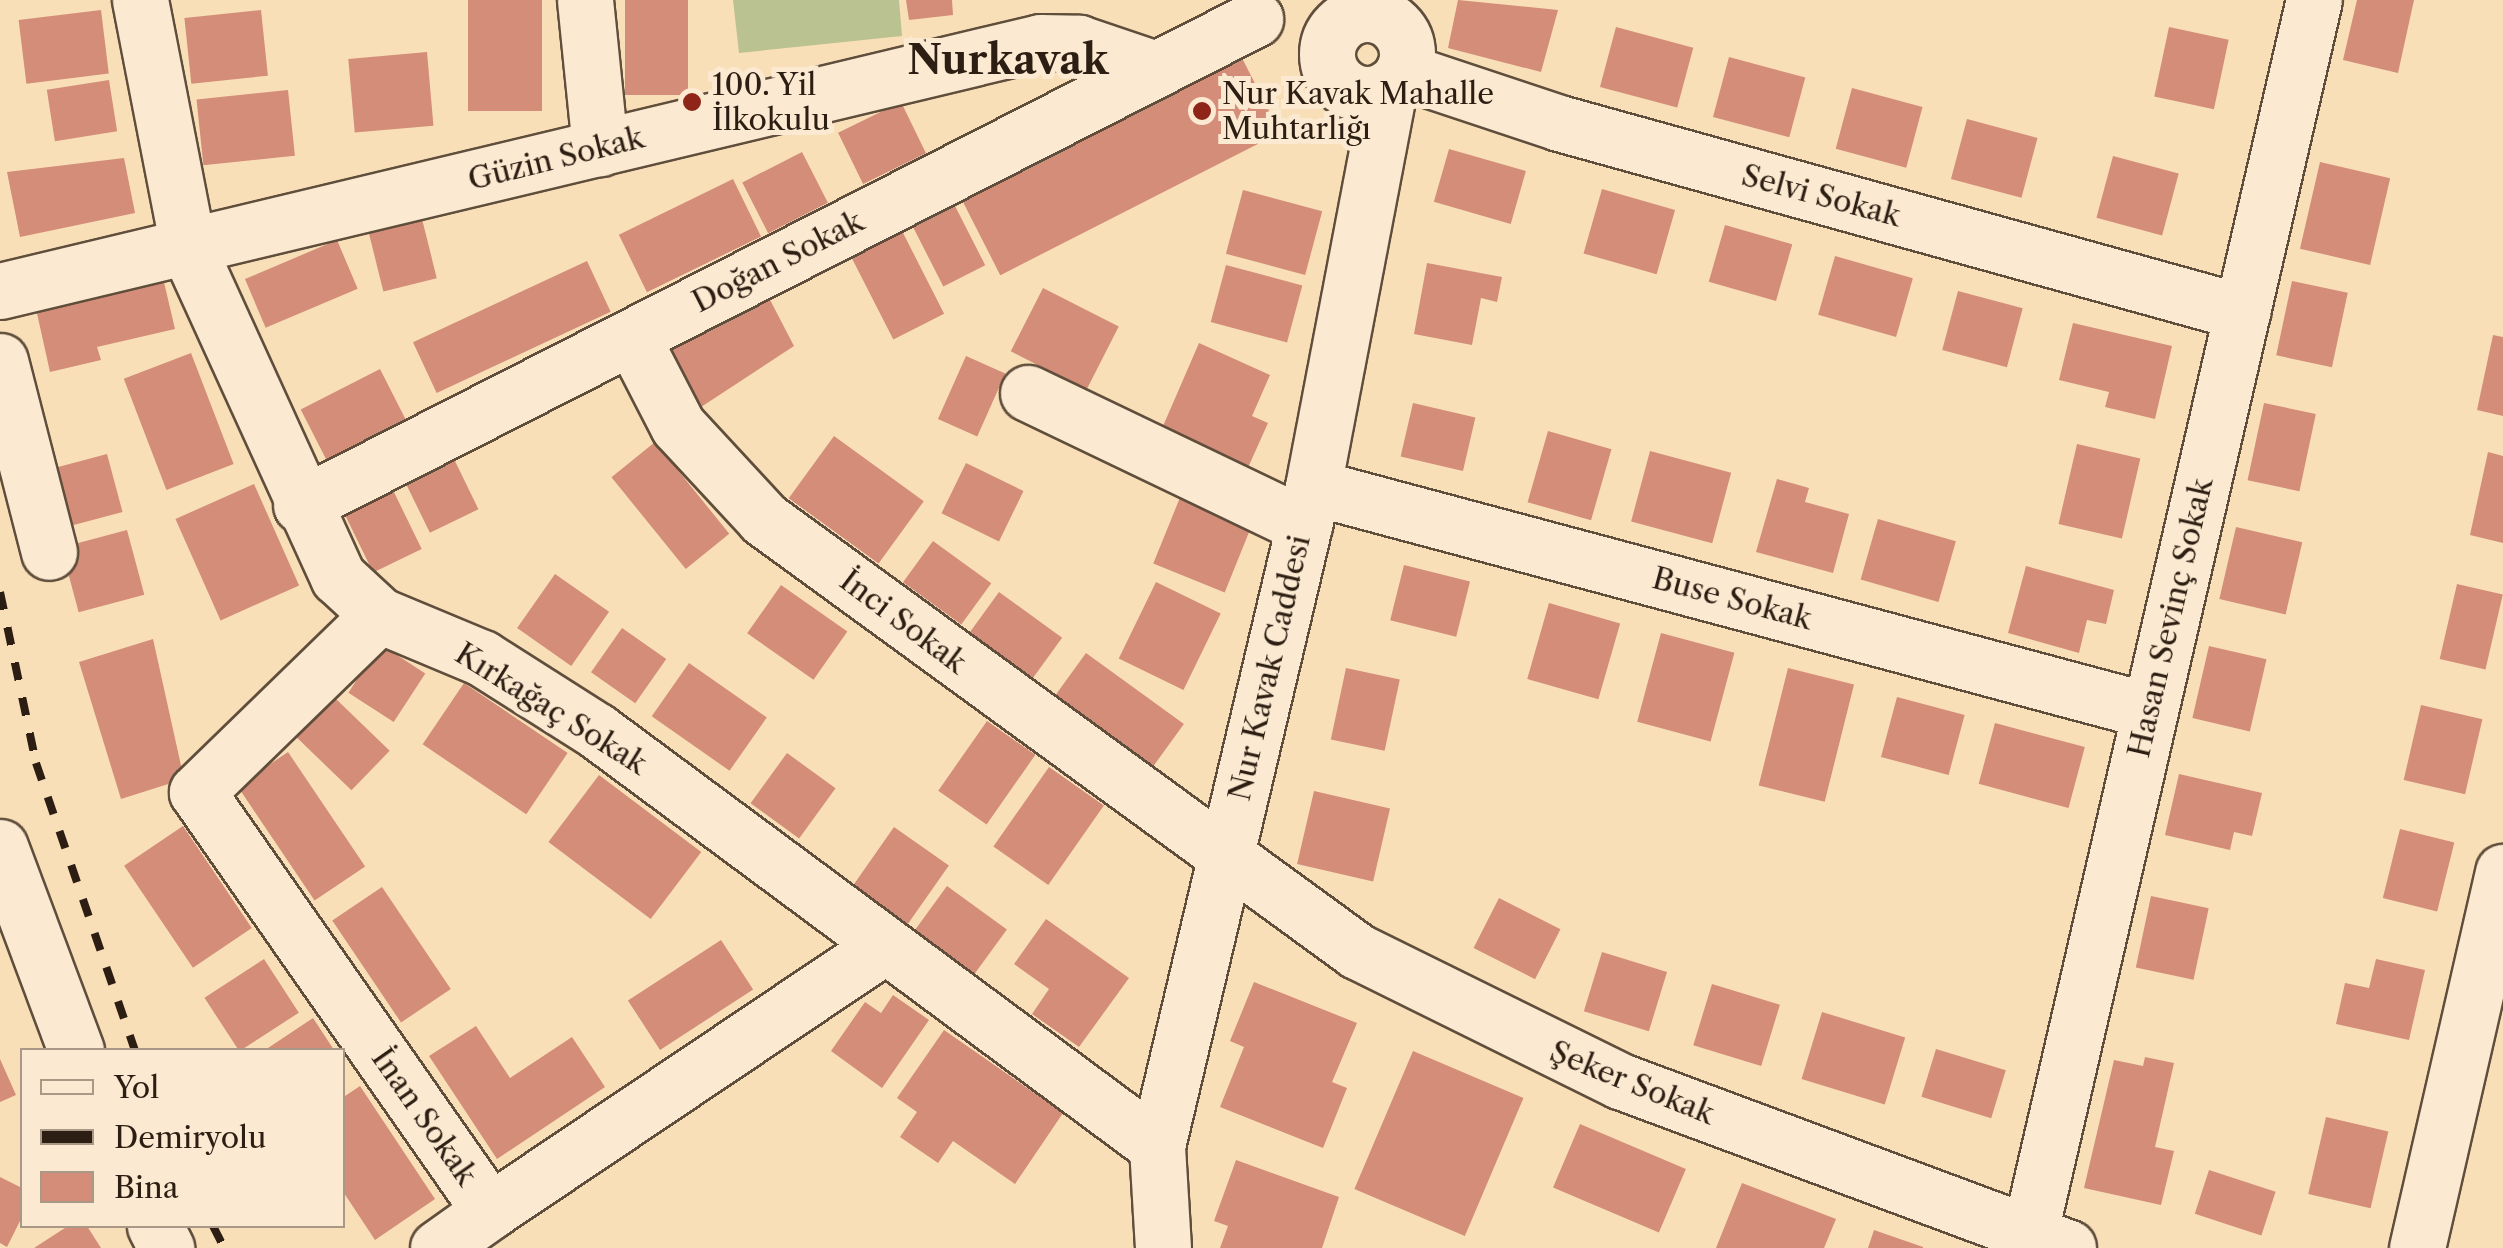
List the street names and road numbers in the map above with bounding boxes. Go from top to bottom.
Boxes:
street label: Güzin Sokak [464,120,648,198]
street label: Selvi Sokak [1738,158,1904,234]
street label: Doğan Sokak [687,204,869,320]
street label: Hasan Sevinç Sokak [2121,475,2221,761]
street label: Nur Kavak Caddesi [1222,531,1318,805]
street label: Buse Sokak [1648,560,1816,638]
street label: İnci Sokak [833,563,973,681]
street label: Kırkağaç Sokak [449,636,653,782]
street label: Şeker Sokak [1544,1034,1720,1132]
street label: İnan Sokak [364,1042,484,1192]

